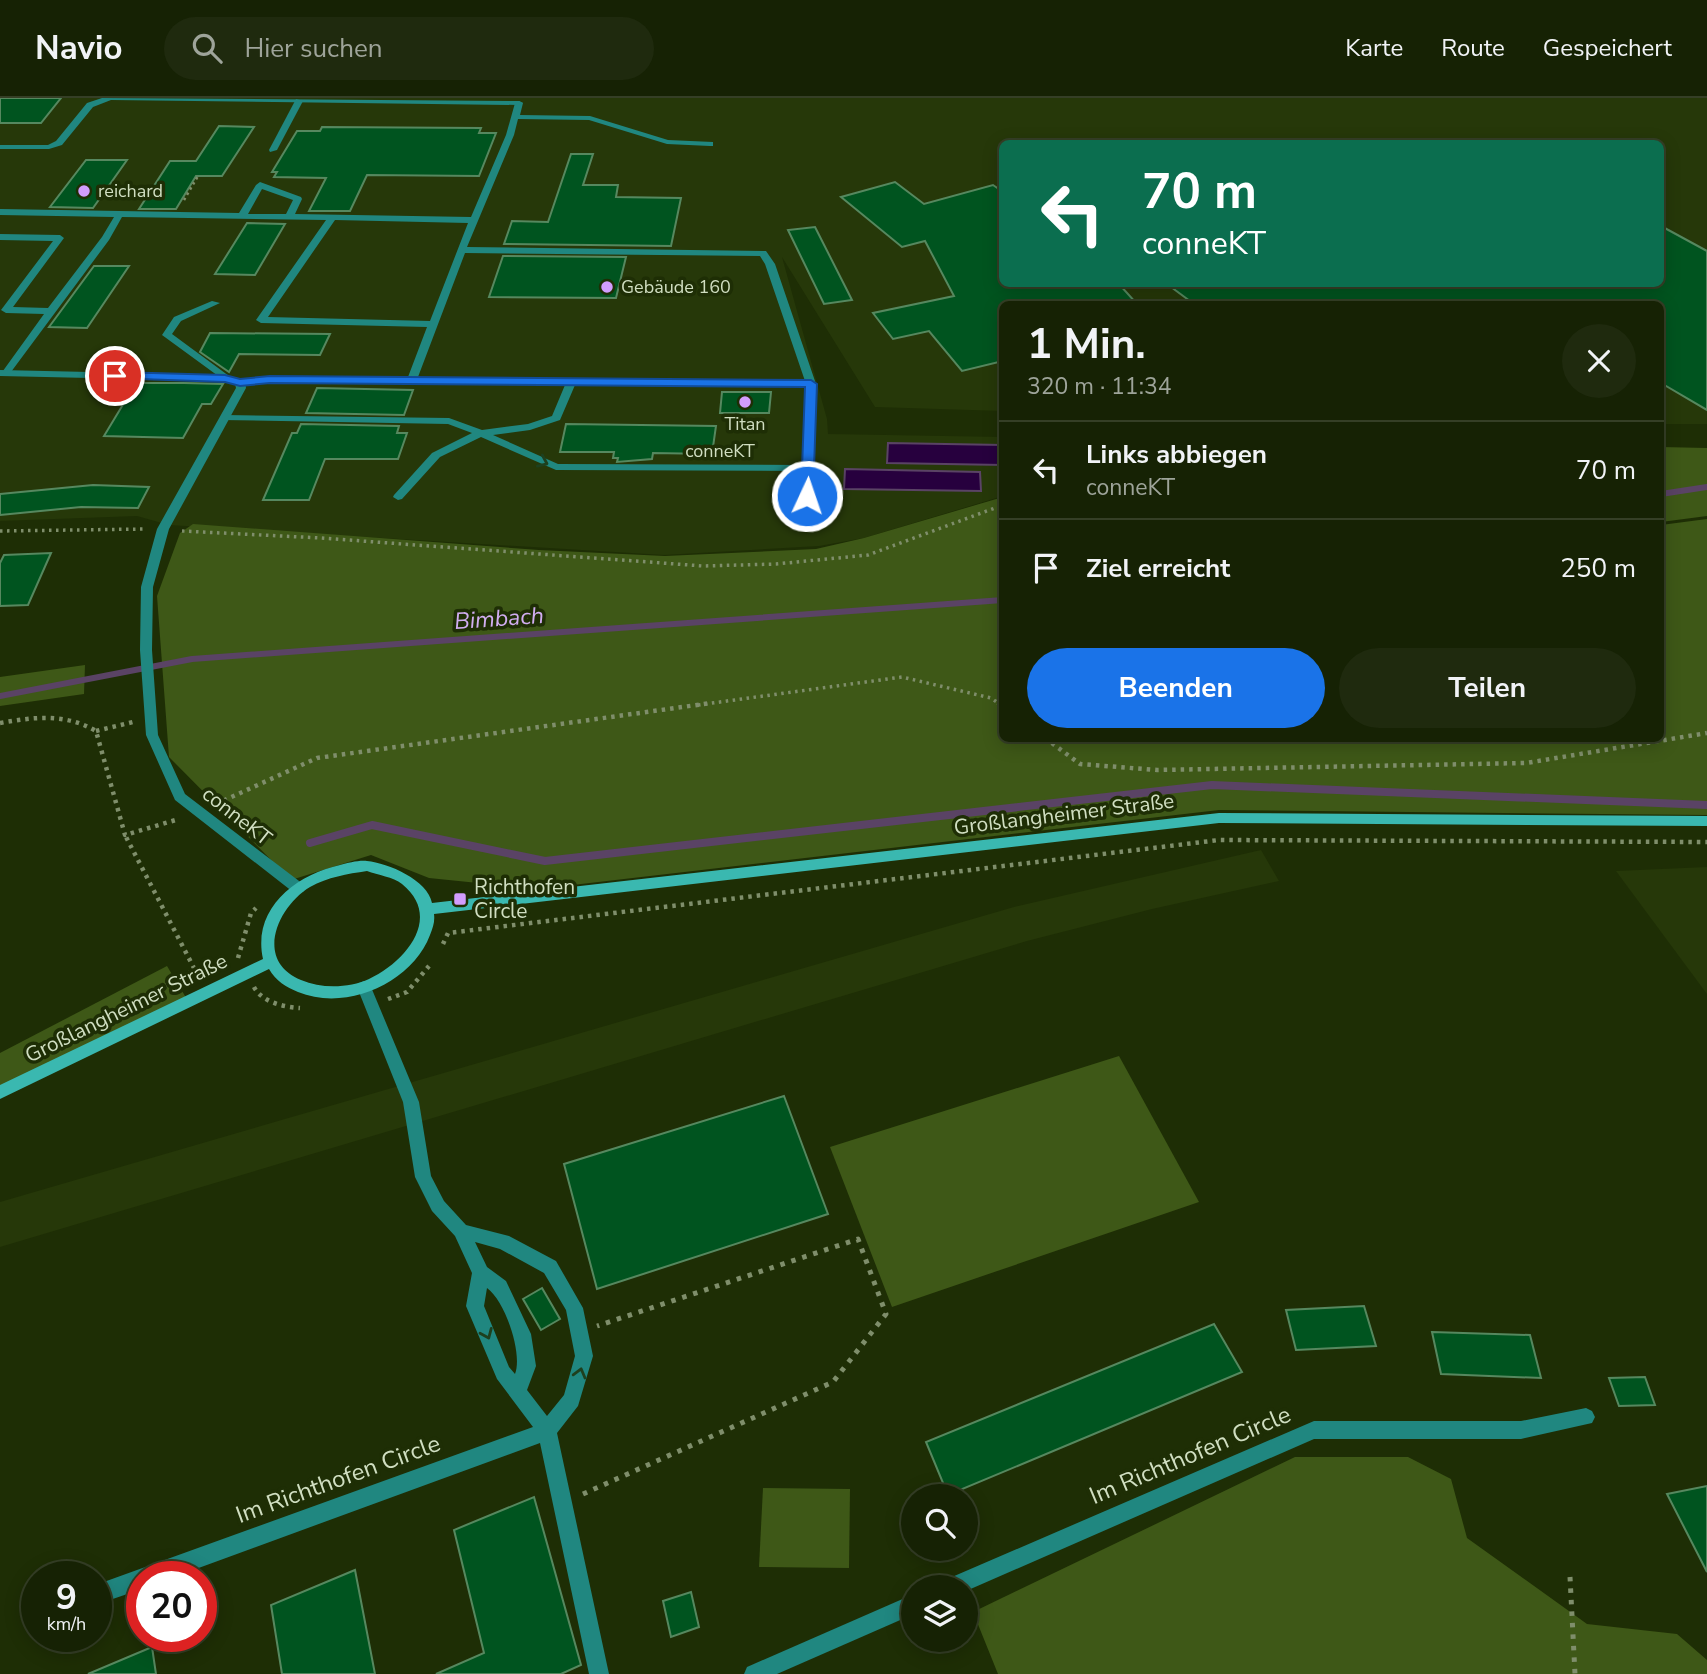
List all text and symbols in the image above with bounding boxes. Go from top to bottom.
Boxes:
search box [164,17,654,80]
text: Navio [35,26,122,71]
icon: search [188,29,226,67]
text: Hier suchen [244,31,383,66]
text: Karte [1345,32,1403,64]
text: Route [1441,32,1505,64]
text: Gespeichert [1543,32,1672,64]
text: 70 m [1142,158,1257,225]
icon: left [1027,168,1118,259]
place label: reichard [98,179,163,203]
marker: reichard [76,183,92,199]
text: conneKT [1142,222,1266,265]
place label: Gebäude 160 [621,275,731,299]
marker: Gebäude 160 [599,279,615,295]
text: 1 Min. [1027,316,1146,373]
button: close [1562,324,1636,398]
pin [85,346,145,406]
icon: arrive [96,357,134,395]
text: 320 m · 11:34 [1027,371,1172,402]
marker: Titan [737,394,753,410]
place label: Titan [724,412,766,436]
text: Links abbiegen [1086,437,1267,472]
street label: conneKT [685,439,755,463]
icon: left [1027,451,1065,489]
one-way arrow [536,453,548,467]
text: 70 m [1576,453,1636,488]
position arrow [770,459,844,533]
text: conneKT [1086,472,1175,503]
icon: arrive [1027,549,1065,587]
text: Ziel erreicht [1086,551,1230,586]
text: 250 m [1560,551,1636,586]
water label: Bimbach [453,600,545,637]
button: Beenden [1027,648,1325,728]
button: Teilen [1339,648,1636,728]
street label: conneKT [196,780,278,852]
street label: Großlangheimer Straße [952,787,1176,841]
place label: Richthofen Circle [474,873,575,925]
marker: Richthofen Circle [452,891,468,907]
street label: Großlangheimer Straße [20,947,232,1069]
one-way arrow [479,1327,493,1340]
one-way arrow [572,1367,586,1379]
street label: Im Richthofen Circle [1084,1398,1296,1512]
street label: Im Richthofen Circle [231,1427,445,1531]
map controls [901,1484,978,1652]
button: search [901,1484,978,1561]
speed limit sign: 20 [126,1561,217,1652]
text: 9 [56,1574,77,1621]
button: layers [901,1575,978,1652]
text: km/h [47,1612,86,1636]

